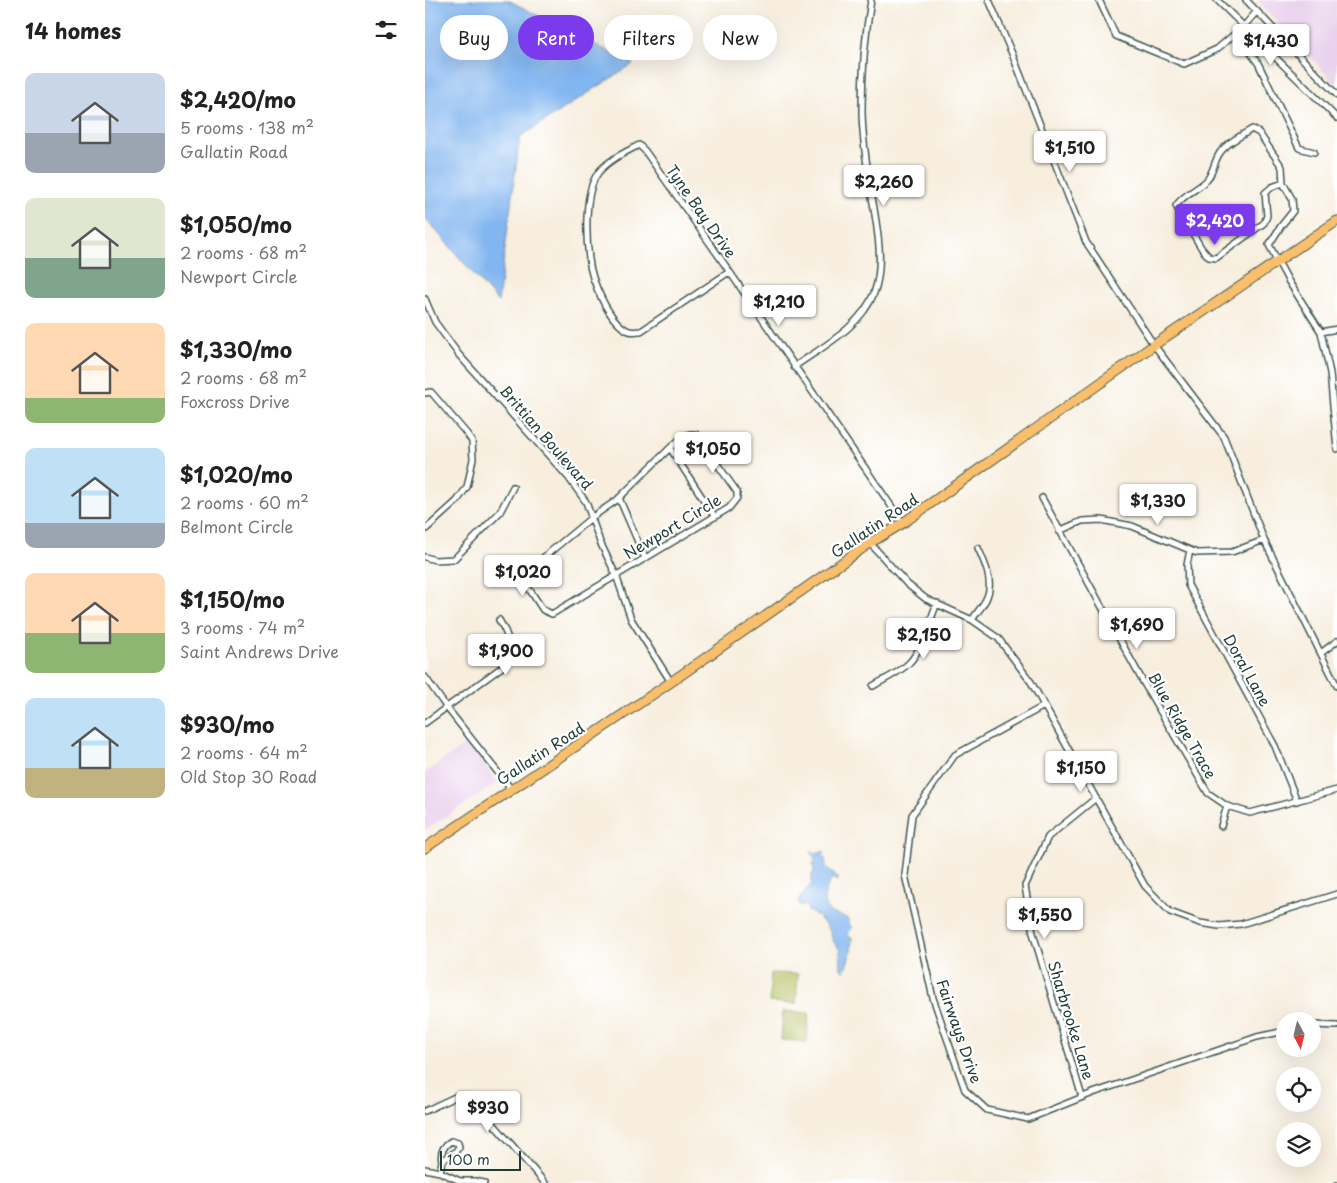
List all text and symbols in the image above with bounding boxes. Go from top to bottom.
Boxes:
text: 14 homes [25,14,121,46]
chip: Buy [440,15,508,60]
chip: Rent [518,15,594,60]
chip: Filters [604,15,693,60]
chip: New [703,15,777,60]
icon: filters [372,16,400,44]
pin: $1,430 [1230,23,1312,66]
text: $1,430 [1243,28,1299,52]
text: $2,420/mo [180,83,296,115]
icon: home [65,93,125,153]
text: 5 rooms · 138 m² [180,115,314,139]
pin: $1,510 [1029,130,1111,173]
text: $1,510 [1045,135,1095,159]
text: Gallatin Road [180,139,288,163]
street label: Tyne Bay Drive [661,160,743,262]
pin: $2,260 [843,164,925,207]
text: $2,260 [855,169,913,193]
pin: $2,420 [1174,204,1256,246]
text: $1,050/mo [180,208,292,240]
text: $2,420 [1186,208,1244,232]
icon: home [65,218,125,278]
text: 2 rooms · 68 m² [180,240,307,264]
text: Newport Circle [180,264,298,288]
pin: $1,210 [738,284,820,327]
text: $1,210 [753,289,805,313]
text: $1,330/mo [180,333,292,365]
icon: home [65,343,125,403]
text: 2 rooms · 68 m² [180,365,307,389]
street label: Brittian Boulevard [495,380,599,494]
text: Foxcross Drive [180,389,290,413]
pin: $1,050 [672,432,754,474]
text: $1,050 [685,436,741,460]
text: $1,020/mo [180,458,293,490]
icon: home [65,468,125,528]
pin: $1,330 [1117,484,1199,526]
street label: Gallatin Road [826,487,922,563]
street label: Newport Circle [619,488,725,564]
text: $1,330 [1130,488,1186,512]
text: 2 rooms · 60 m² [180,490,309,514]
text: Belmont Circle [180,514,294,538]
pin: $1,020 [482,554,564,597]
text: $1,020 [495,559,551,583]
text: $1,150/mo [180,583,284,615]
icon: home [65,593,125,653]
pin: $1,690 [1096,608,1178,650]
text: $1,690 [1110,612,1164,636]
text: 3 rooms · 74 m² [180,615,305,639]
pin: $2,150 [883,618,965,660]
text: $2,150 [897,622,951,646]
street label: Doral Lane [1219,630,1277,710]
pin: $1,900 [465,634,547,676]
text: $1,900 [479,638,533,662]
text: Saint Andrews Drive [180,639,339,663]
street label: Blue Ridge Trace [1143,667,1223,783]
text: $930/mo [180,708,274,740]
street label: Gallatin Road [491,716,589,790]
icon: home [65,718,125,778]
text: 2 rooms · 64 m² [180,740,308,764]
pin: $1,150 [1040,750,1122,793]
text: $1,150 [1056,755,1106,779]
text: Old Stop 30 Road [180,764,317,788]
pin: $1,550 [1004,898,1086,940]
text: $1,550 [1018,902,1072,926]
street label: Sharbrooke Lane [1043,958,1101,1082]
street label: Fairways Drive [931,976,989,1086]
north arrow [1276,1012,1321,1058]
map controls [1276,1012,1321,1167]
button: locate [1276,1067,1321,1112]
pin: $930 [458,1090,518,1133]
text: $930 [467,1095,509,1119]
button: layers [1276,1122,1321,1167]
scale bar [440,1148,521,1171]
text: 100 m [447,1149,490,1170]

